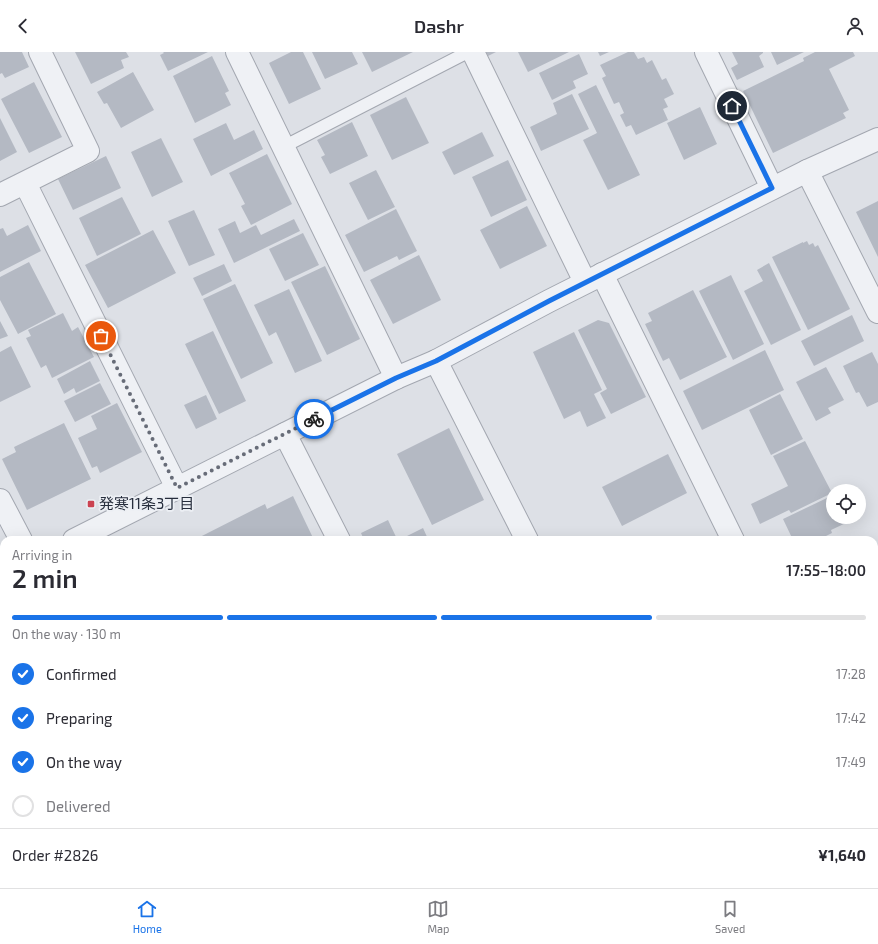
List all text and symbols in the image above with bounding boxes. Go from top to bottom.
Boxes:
icon: back [12,15,34,37]
text: Dashr [414,15,464,37]
icon: person [844,15,866,37]
pin [715,89,749,123]
icon: home [721,95,743,117]
pin [84,319,118,353]
icon: bag [90,325,112,347]
courier [294,399,334,439]
icon: bike [303,408,325,430]
map controls [826,484,866,524]
button: locate [826,484,866,524]
place label: 発寒11条3丁目 [99,494,194,512]
marker: 発寒11条3丁目 [86,499,96,509]
text: Arriving in [12,547,72,563]
text: 17:55–18:00 [786,561,866,579]
text: 2 min [12,562,78,593]
text: On the way · 130 m [12,626,121,642]
icon: check [12,663,34,685]
text: Confirmed [46,665,117,683]
text: 17:28 [836,666,866,682]
icon: check [12,707,34,729]
text: Preparing [46,709,112,727]
text: 17:42 [836,710,866,726]
icon: check [12,751,34,773]
text: On the way [46,753,122,771]
text: 17:49 [836,754,866,770]
text: Delivered [46,797,111,815]
text: Order #2826 [12,846,98,864]
text: ¥1,640 [818,846,866,864]
tab: Home [133,898,162,935]
tab: Map [427,898,450,935]
tab: Saved [715,898,745,935]

